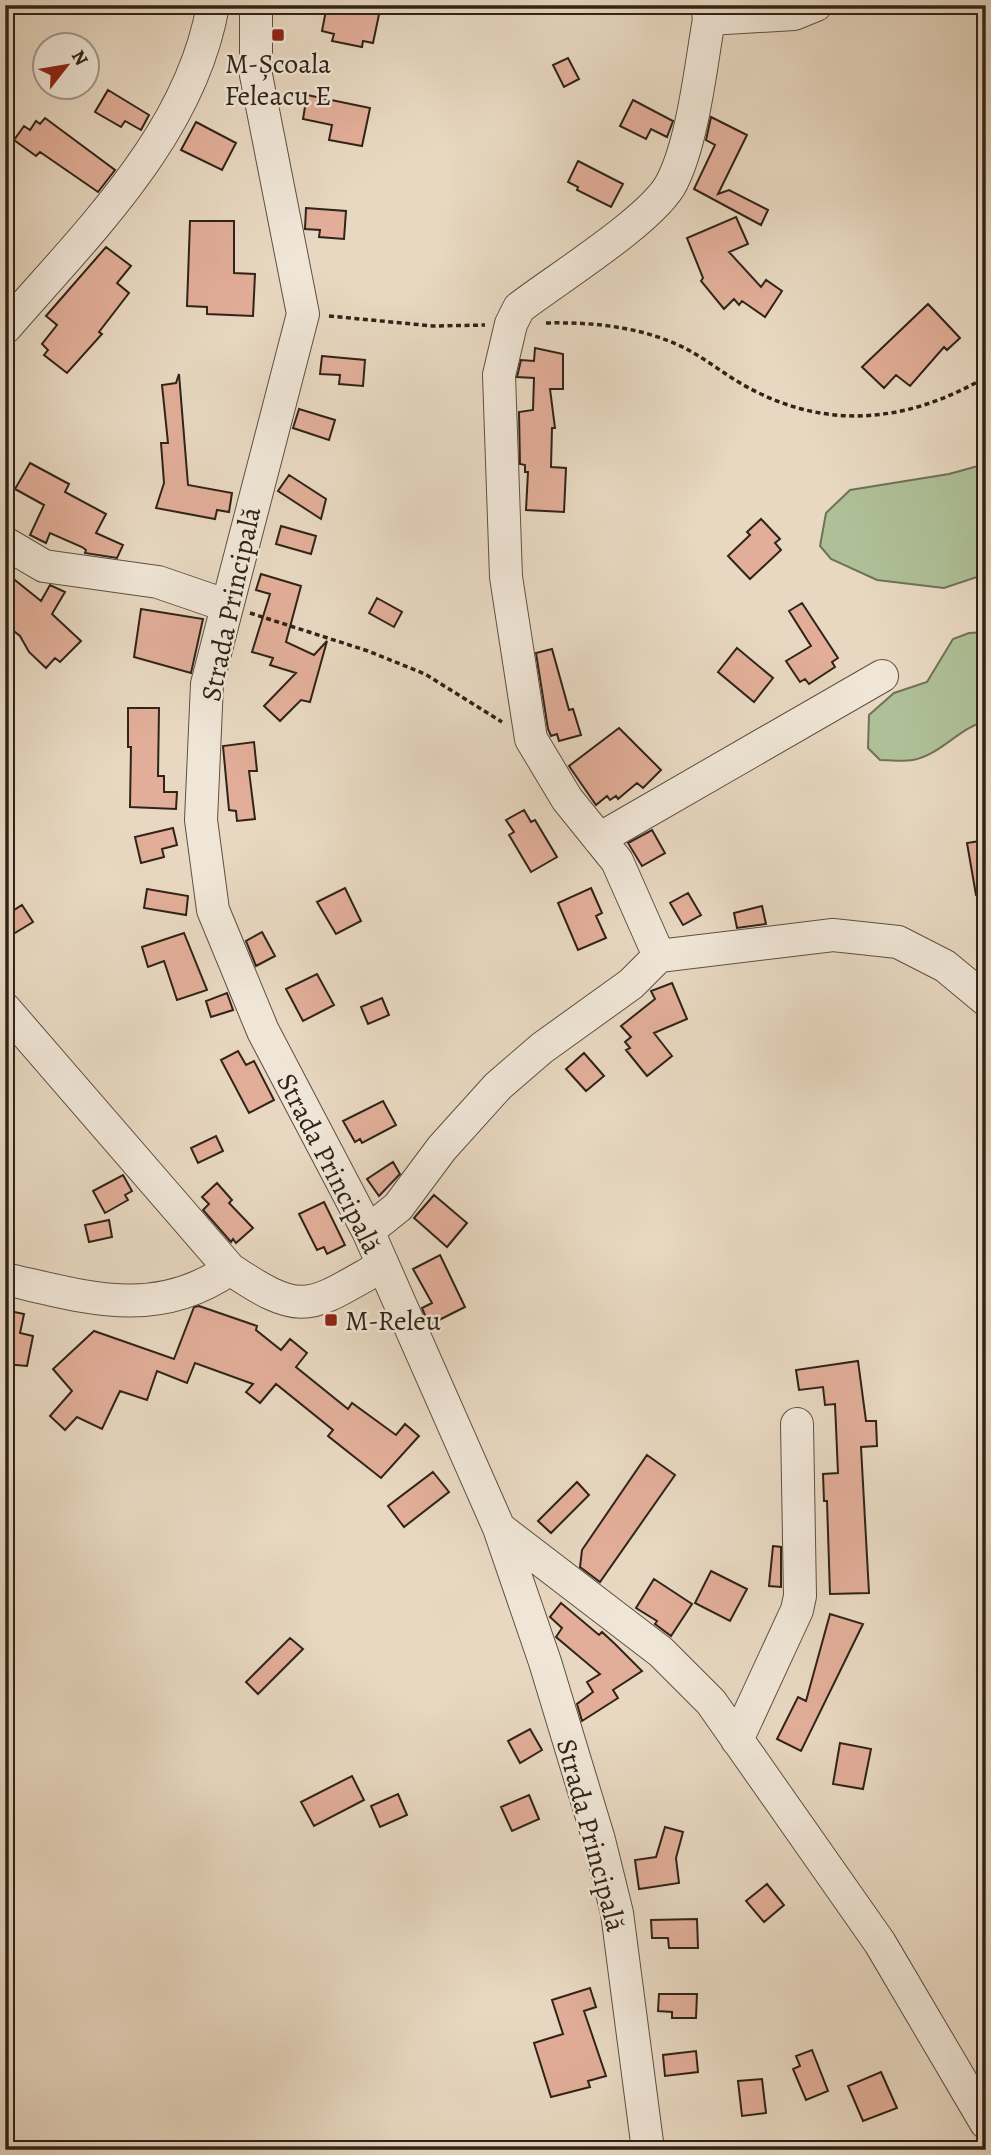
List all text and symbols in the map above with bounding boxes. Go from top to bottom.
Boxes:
marker: M-Școala Feleacu E [270,27,286,43]
north arrow [32,32,102,102]
text: N [65,45,95,71]
place label: M-Școala Feleacu E [224,45,332,115]
street label: Strada Principală [192,504,270,705]
street label: Strada Principală [267,1067,391,1260]
place label: M-Releu [345,1302,442,1340]
marker: M-Releu [323,1312,339,1328]
street label: Strada Principală [547,1735,635,1936]

